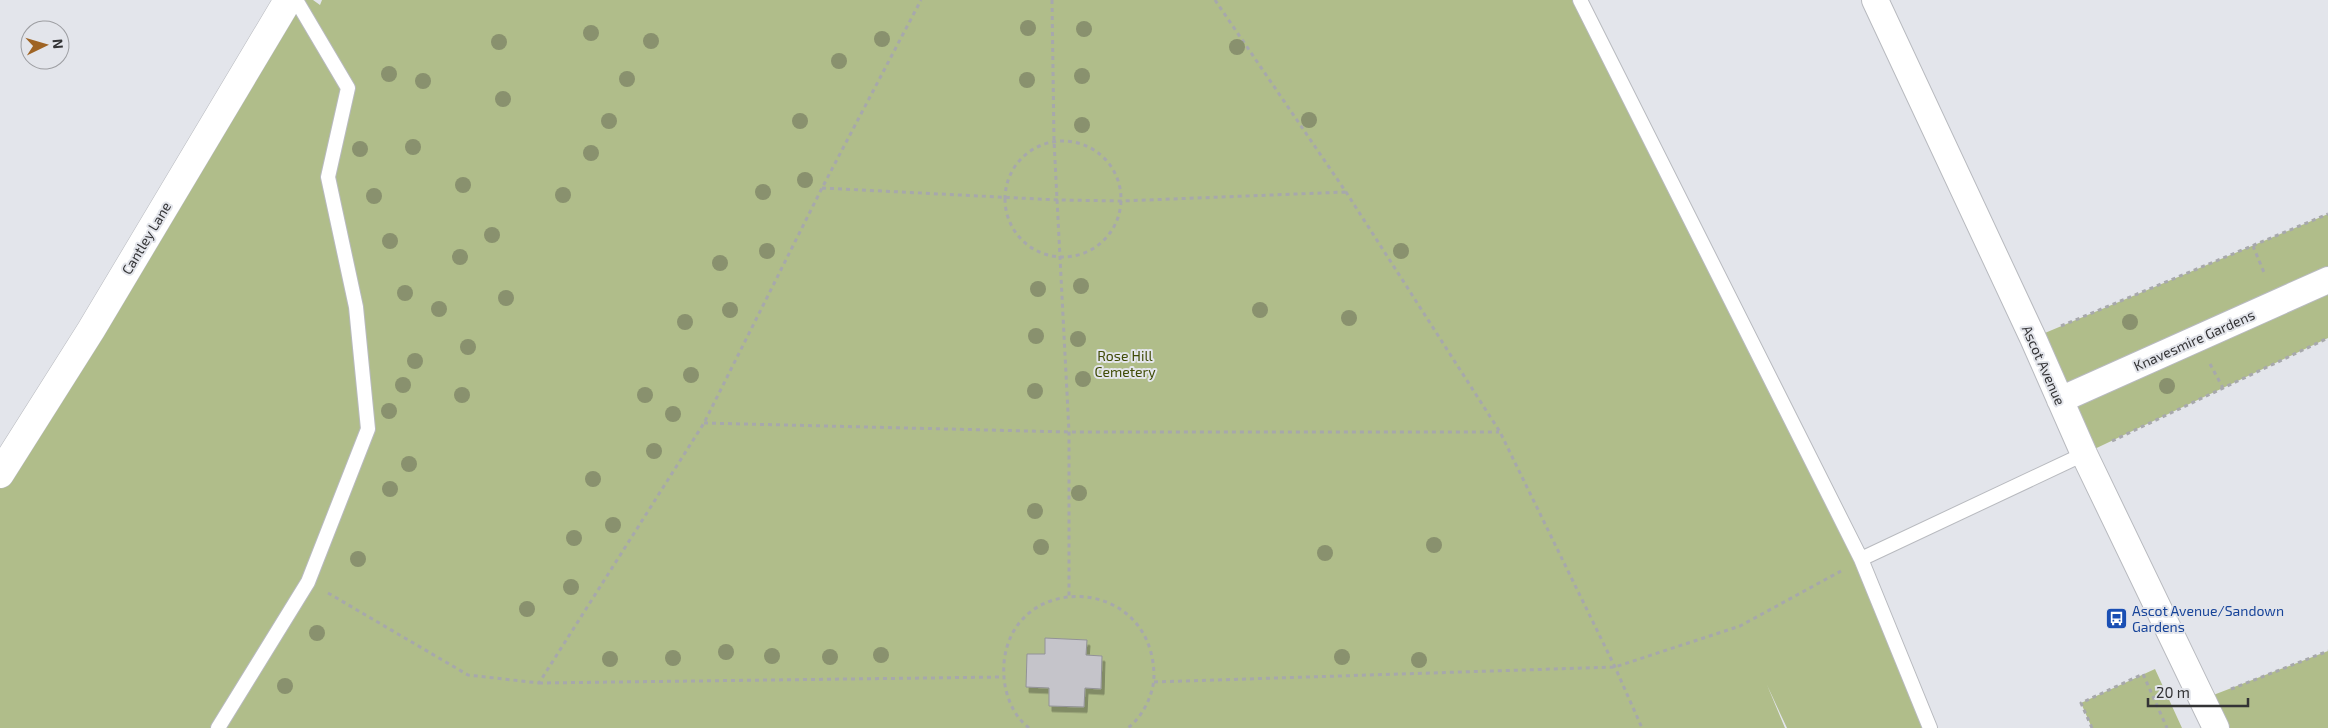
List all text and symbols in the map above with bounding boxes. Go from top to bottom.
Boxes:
north arrow [20,20,70,70]
text: N [50,38,67,50]
street label: Cantley Lane [118,199,174,277]
street label: Knavesmire Gardens [2131,306,2257,374]
street label: Ascot Avenue [2019,322,2069,408]
park label: Rose Hill Cemetery [1094,347,1156,380]
place label: Ascot Avenue/Sandown Gardens [2132,602,2284,635]
bus stop icon: Ascot Avenue/Sandown Gardens [2104,606,2128,630]
scale bar [2148,676,2248,708]
text: 20 m [2156,683,2190,701]

